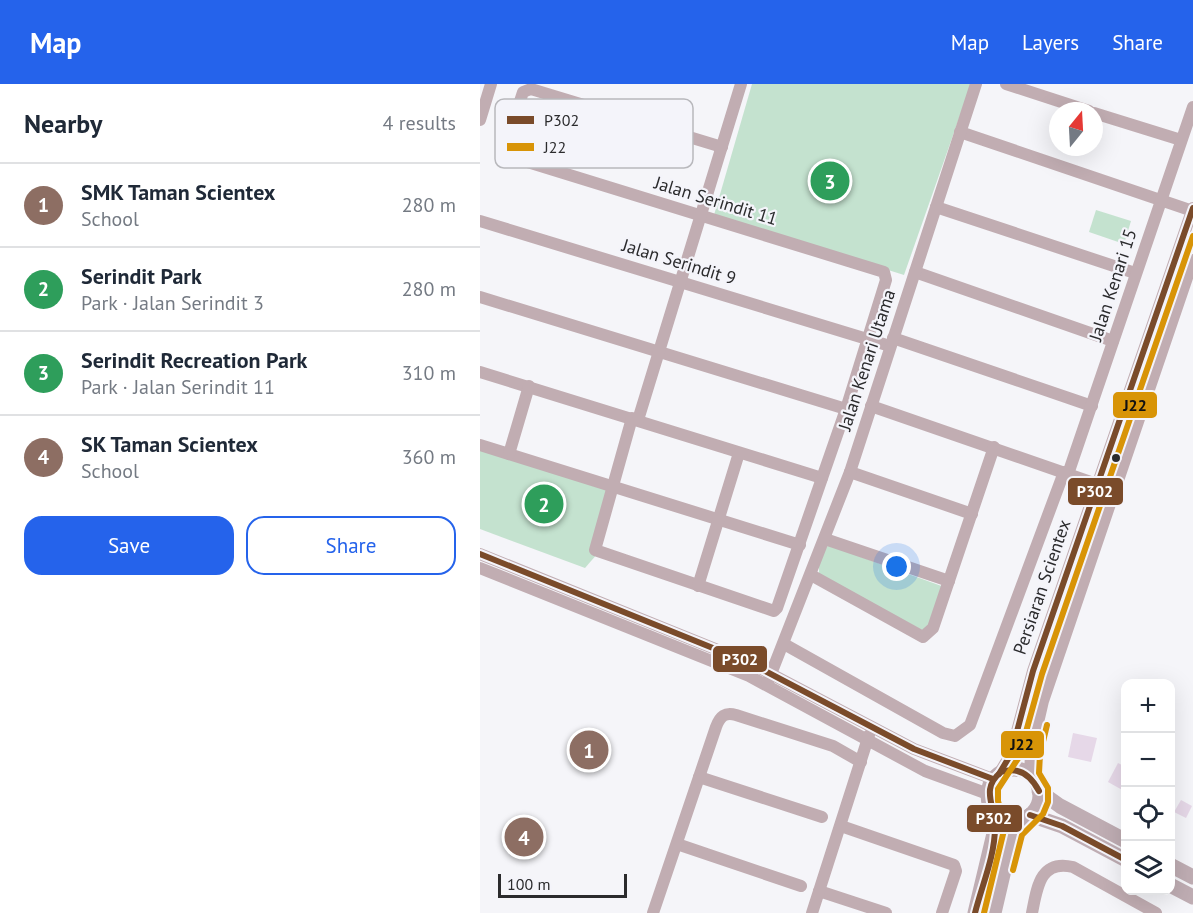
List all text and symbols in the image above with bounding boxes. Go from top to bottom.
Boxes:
text: Map [30,24,81,61]
text: Map [951,29,989,56]
text: Layers [1022,29,1079,56]
text: Share [1112,29,1163,56]
legend [495,99,693,168]
north arrow [1049,102,1103,156]
text: Nearby [24,107,102,140]
text: 4 results [383,110,456,136]
text: P302 [544,110,579,130]
text: J22 [543,137,566,157]
pin: 3 [810,158,850,204]
street label: Jalan Serindit 11 [651,171,780,230]
text: SMK Taman Scientex [81,178,275,206]
text: 1 [38,192,49,218]
text: 280 m [402,192,456,218]
text: School [81,206,139,232]
street label: Jalan Kenari 15 [1083,226,1141,345]
street label: Jalan Serindit 9 [619,233,739,290]
text: Serindit Park [81,262,202,290]
text: 2 [38,276,49,302]
text: 280 m [402,276,456,302]
street label: Jalan Kenari Utama [833,286,900,434]
text: Park · Jalan Serindit 3 [81,290,264,316]
text: Serindit Recreation Park [81,346,307,374]
text: 3 [38,360,49,386]
text: 310 m [402,360,456,386]
text: Park · Jalan Serindit 11 [81,374,275,400]
line badge: J22 [1112,391,1158,419]
text: J22 [1122,395,1147,415]
text: SK Taman Scientex [81,430,258,458]
text: 4 [38,444,49,470]
text: 360 m [402,444,456,470]
unlabelled marker [1110,452,1122,464]
text: School [81,458,139,484]
line badge: P302 [1067,477,1124,506]
text: P302 [1077,481,1113,501]
pin: 2 [524,482,564,526]
button: Save [24,516,234,575]
button: Share [246,516,456,575]
street label: Persiaran Scientex [1008,516,1075,657]
your location [882,552,911,581]
line badge: P302 [712,645,768,673]
text: P302 [722,649,758,669]
map controls [1121,679,1175,895]
button: + [1121,679,1175,733]
pin: 1 [570,728,608,772]
line badge: J22 [1000,730,1045,759]
button: − [1121,733,1175,787]
text: J22 [1009,734,1034,754]
button: locate [1121,787,1175,841]
line badge: P302 [966,804,1023,833]
text: P302 [976,808,1012,828]
pin: 4 [504,814,543,860]
button: layers [1121,841,1175,895]
scale bar [498,871,627,898]
text: 100 m [507,874,550,894]

